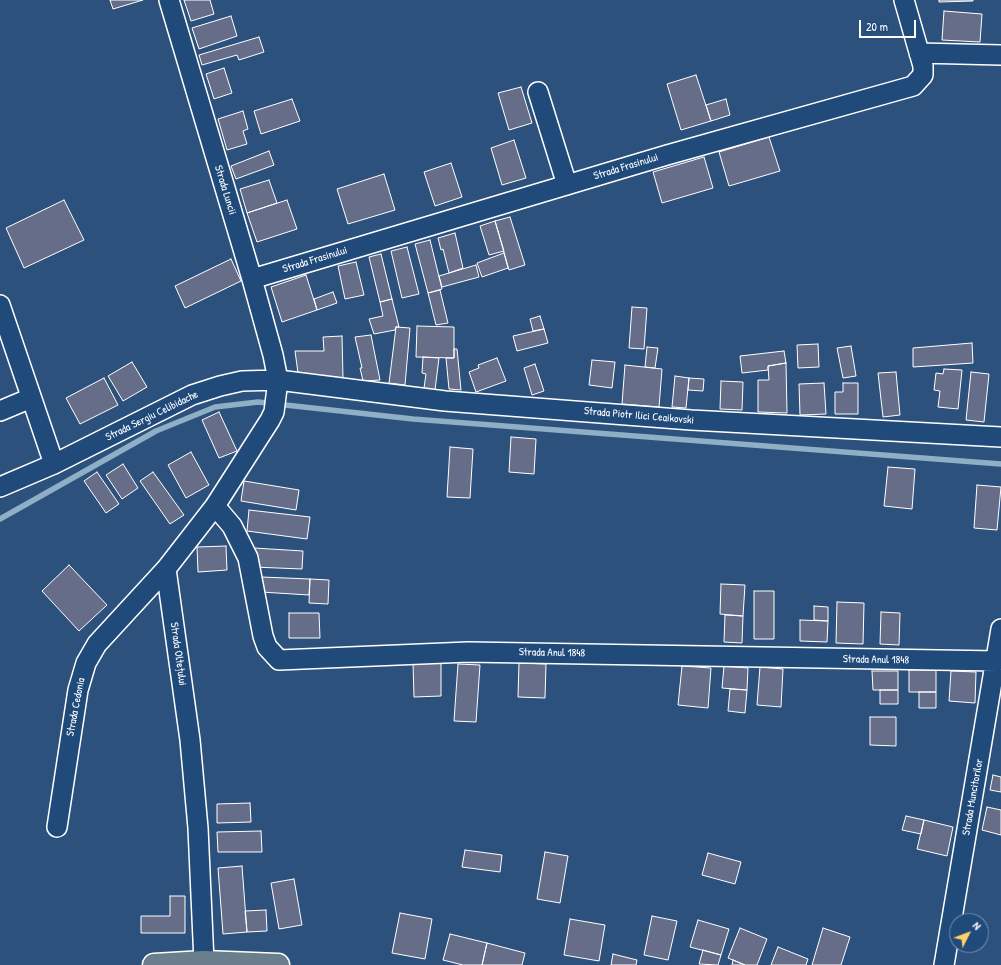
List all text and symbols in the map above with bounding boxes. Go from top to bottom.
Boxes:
scale bar [861,12,918,38]
text: 20 m [866,18,888,35]
street label: Strada Frasinului [592,151,660,183]
street label: Strada Luncii [211,164,239,216]
street label: Strada Frasinului [281,244,349,276]
street label: Strada Sergiu Celibidache [104,388,200,444]
street label: Strada Piotr Ilici Ceaikovski [583,405,695,427]
street label: Strada Oltețului [167,622,189,686]
street label: Strada Anul 1848 [519,646,585,660]
street label: Strada Anul 1848 [843,653,909,667]
street label: Strada Cedonia [64,677,88,737]
street label: Strada Muncitorilor [960,758,986,836]
north arrow [949,913,989,953]
text: N [970,919,984,932]

